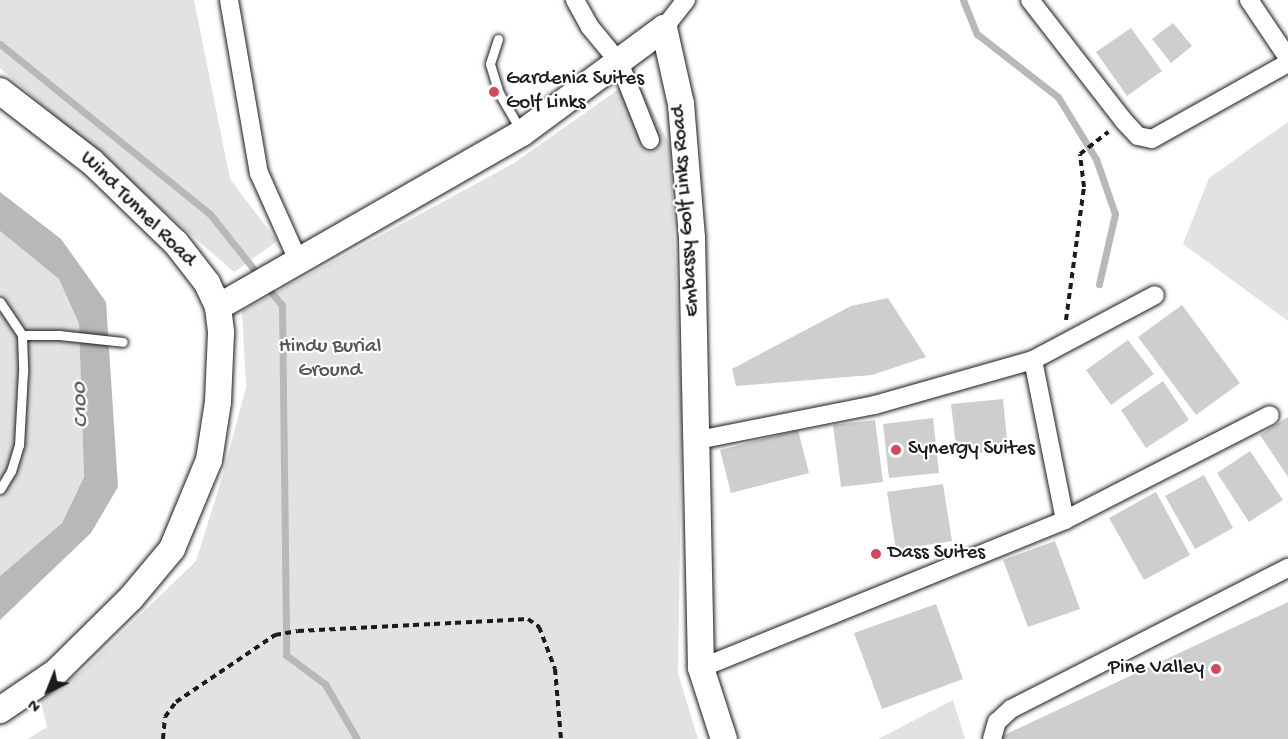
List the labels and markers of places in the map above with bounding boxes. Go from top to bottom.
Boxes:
place label: Gardenia Suites Golf Links [506,67,644,117]
marker: Gardenia Suites Golf Links [487,85,501,99]
place label: Synergy Suites [908,437,1035,463]
marker: Synergy Suites [889,443,903,457]
place label: Dass Suites [888,541,985,567]
marker: Dass Suites [869,547,883,561]
place label: Pine Valley [1108,656,1204,682]
marker: Pine Valley [1209,662,1223,676]

